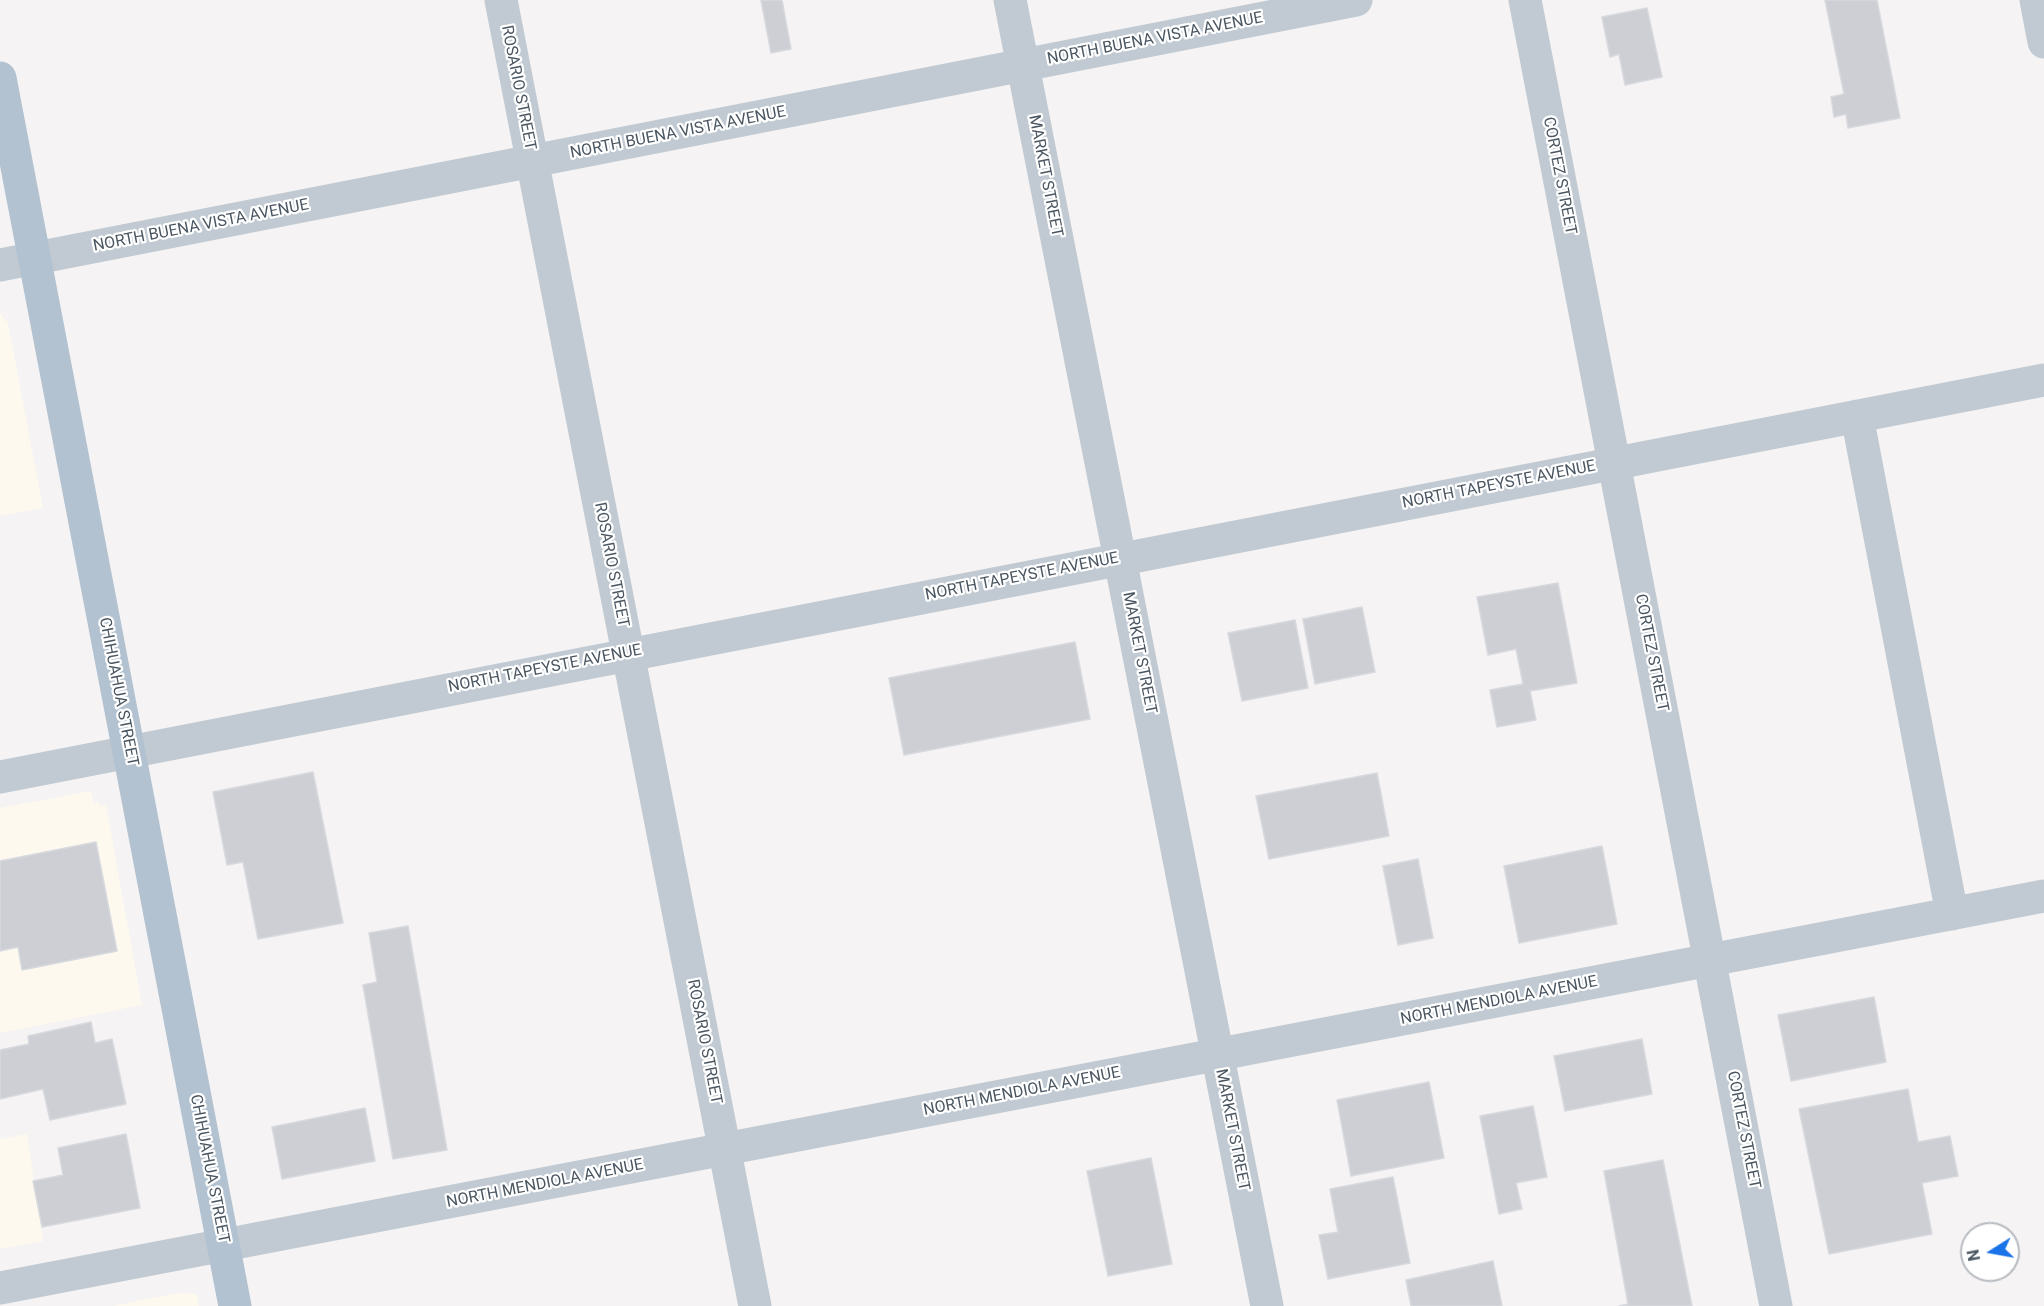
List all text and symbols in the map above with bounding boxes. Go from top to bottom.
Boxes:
street label: NORTH BUENA VISTA AVENUE [1046,9,1264,69]
street label: ROSARIO STREET [496,24,540,152]
street label: NORTH BUENA VISTA AVENUE [569,103,787,163]
street label: MARKET STREET [1024,113,1066,239]
street label: CORTEZ STREET [1538,115,1580,237]
street label: NORTH BUENA VISTA AVENUE [92,196,310,256]
street label: NORTH TAPEYSTE AVENUE [1401,457,1597,513]
street label: ROSARIO STREET [589,501,633,629]
street label: NORTH TAPEYSTE AVENUE [924,549,1120,605]
street label: MARKET STREET [1118,590,1160,716]
street label: CORTEZ STREET [1630,592,1672,714]
street label: CHIHUAHUA STREET [94,616,142,768]
street label: NORTH TAPEYSTE AVENUE [447,641,643,697]
street label: NORTH MENDIOLA AVENUE [1399,972,1599,1030]
street label: ROSARIO STREET [682,978,726,1106]
street label: NORTH MENDIOLA AVENUE [922,1063,1122,1121]
street label: MARKET STREET [1211,1067,1253,1193]
street label: CORTEZ STREET [1722,1069,1764,1191]
street label: CHIHUAHUA STREET [185,1093,233,1245]
street label: NORTH MENDIOLA AVENUE [445,1155,645,1213]
north arrow [1960,1222,2020,1282]
text: N [1963,1248,1984,1263]

